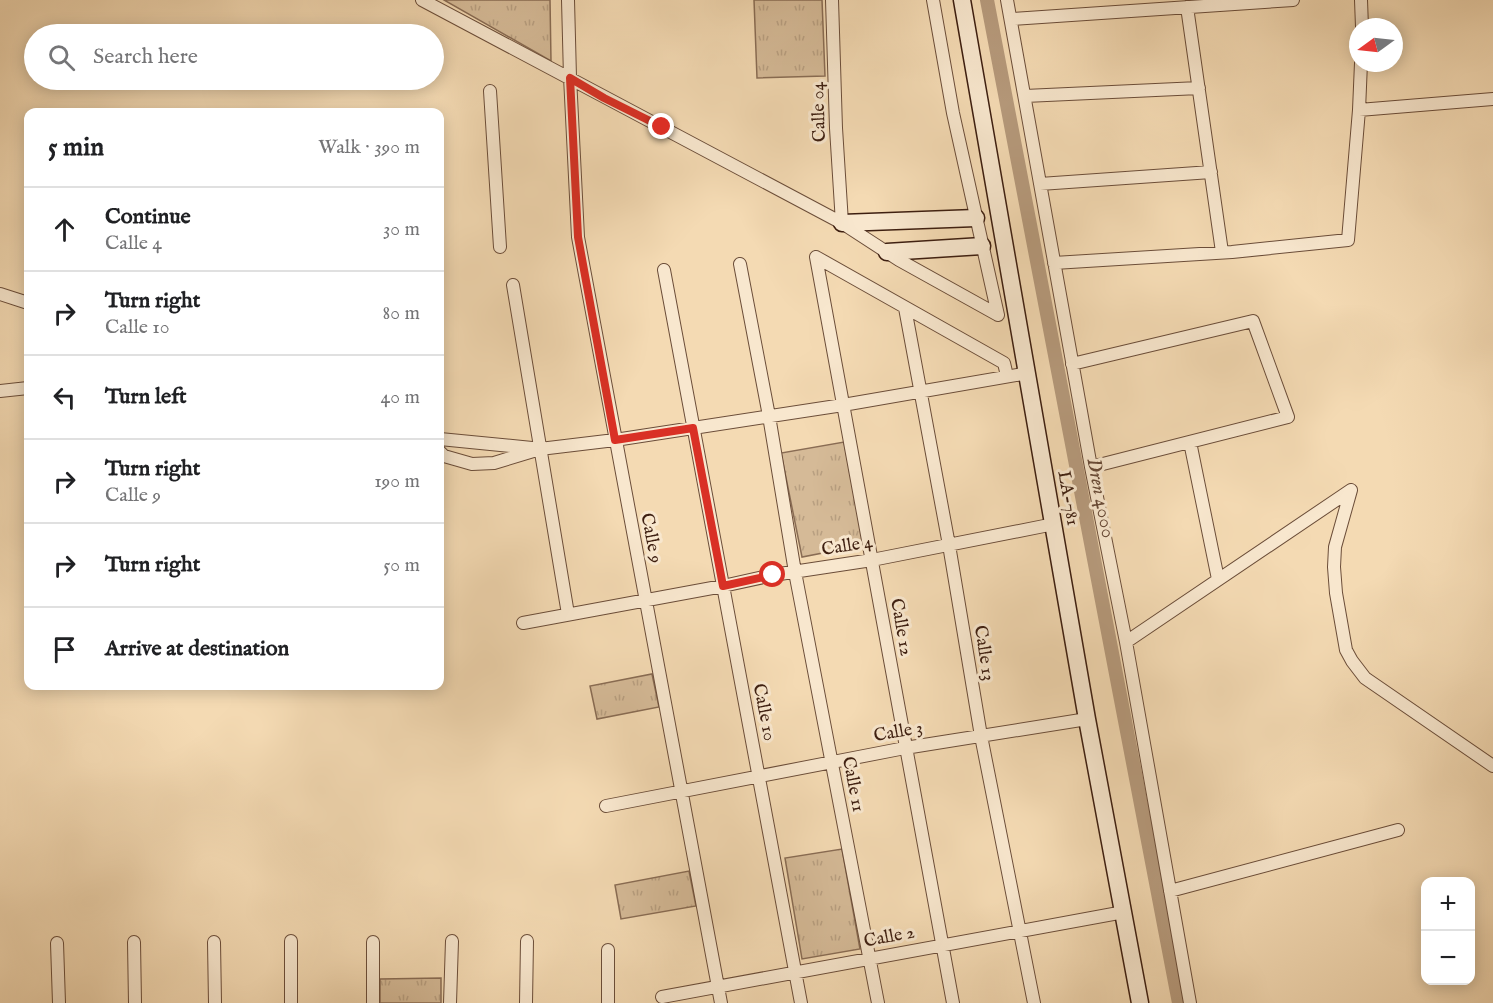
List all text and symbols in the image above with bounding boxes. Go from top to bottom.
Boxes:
north arrow [1349,18,1403,72]
search box [24,24,444,90]
icon: search [45,41,78,74]
text: Search here [93,43,198,71]
street label: Calle 04 [807,81,832,142]
route end [648,113,674,139]
text: 5 min [48,131,104,164]
text: Walk · 390 m [318,135,420,160]
text: Continue [105,203,191,231]
icon: ahead [48,213,81,246]
text: 30 m [383,217,420,242]
text: Calle 4 [105,231,162,256]
text: Turn right [105,287,200,315]
icon: right [48,297,81,330]
text: 80 m [383,301,420,326]
text: Calle 10 [105,315,170,340]
icon: left [48,381,81,414]
text: Turn left [105,383,187,411]
text: 40 m [381,385,420,410]
text: Turn right [105,455,200,483]
water label: Dren 4000 [1080,456,1121,541]
icon: right [48,465,81,498]
text: 190 m [374,469,420,494]
street label: LA-781 [1051,469,1084,528]
text: Calle 9 [105,483,161,508]
street label: Calle 9 [634,511,667,565]
street label: Calle 4 [820,531,875,562]
icon: right [48,549,81,582]
text: Turn right [105,551,200,579]
text: 50 m [383,553,420,578]
route start [759,561,785,587]
street label: Calle 12 [884,597,917,658]
street label: Calle 13 [968,624,999,683]
icon: arrive [48,633,81,666]
text: Arrive at destination [105,635,289,663]
street label: Calle 10 [747,682,780,743]
street label: Calle 3 [872,717,925,748]
street label: Calle 11 [836,755,869,814]
map controls [1421,877,1475,985]
button: + [1421,877,1475,931]
street label: Calle 2 [862,921,917,954]
button: − [1421,931,1475,985]

